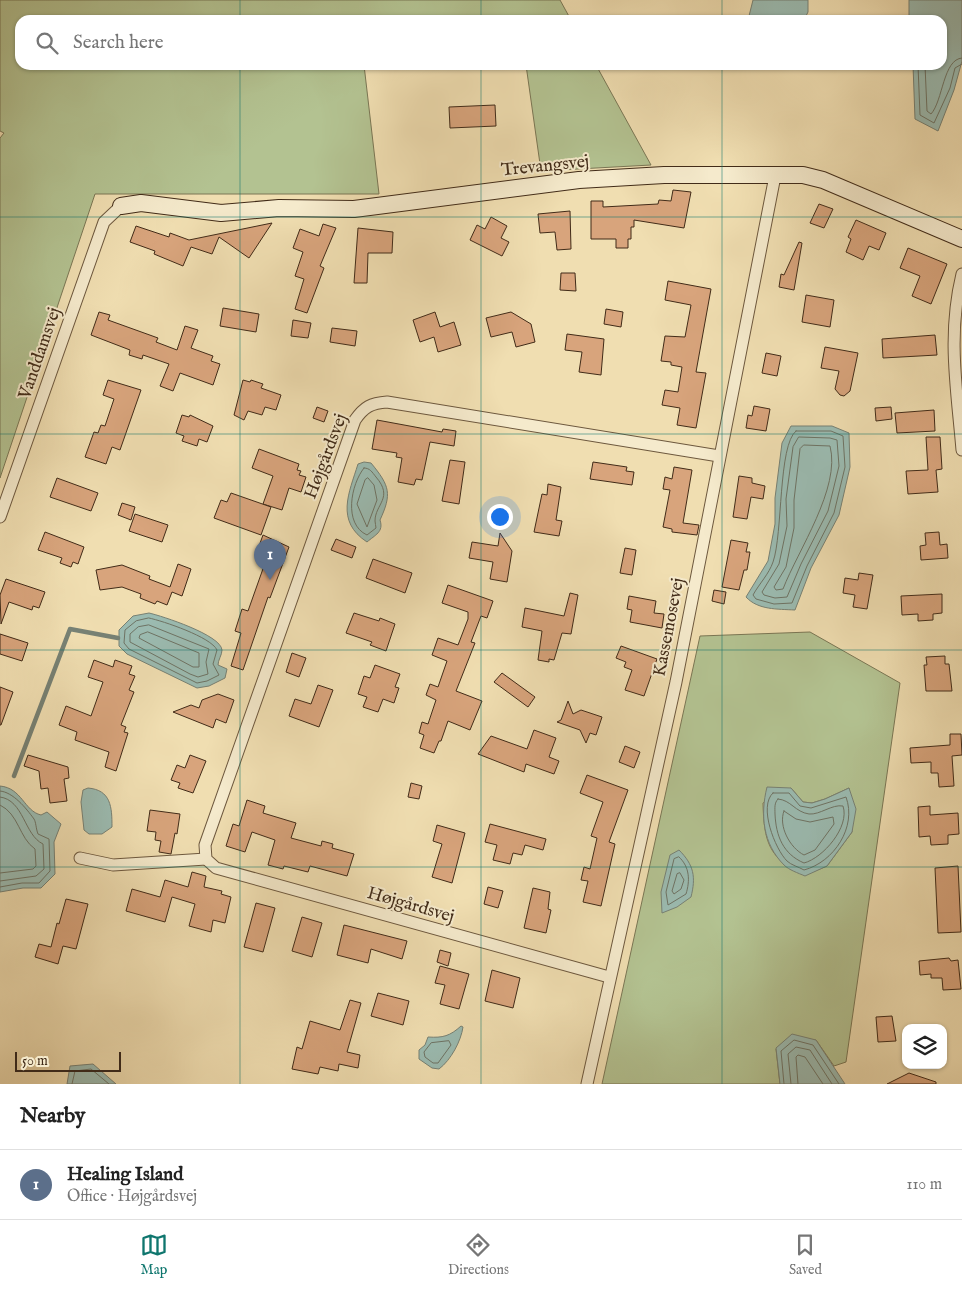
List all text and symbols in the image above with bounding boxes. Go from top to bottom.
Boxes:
search box [15,15,947,70]
icon: search [33,29,61,57]
text: Search here [73,31,164,55]
street label: Trevangsvej [500,150,590,183]
street label: Vanddamsvej [14,305,67,403]
street label: Højgårdsvej [300,411,353,502]
your location [487,504,513,530]
pin: 1 [254,539,286,580]
street label: Kassemosevej [649,576,690,679]
street label: Højgårdsvej [364,882,457,929]
map controls [902,1024,947,1069]
button: layers [902,1024,947,1069]
scale bar [15,1049,121,1072]
text: 50 m [22,1052,48,1070]
text: Nearby [20,1103,85,1130]
text: Healing Island [67,1163,183,1187]
text: 1 [33,1175,39,1195]
text: 110 m [906,1175,942,1195]
text: Office · Højgårdsvej [67,1187,197,1207]
tab: Map [140,1231,168,1279]
tab: Directions [448,1231,509,1279]
tab: Saved [789,1231,822,1279]

